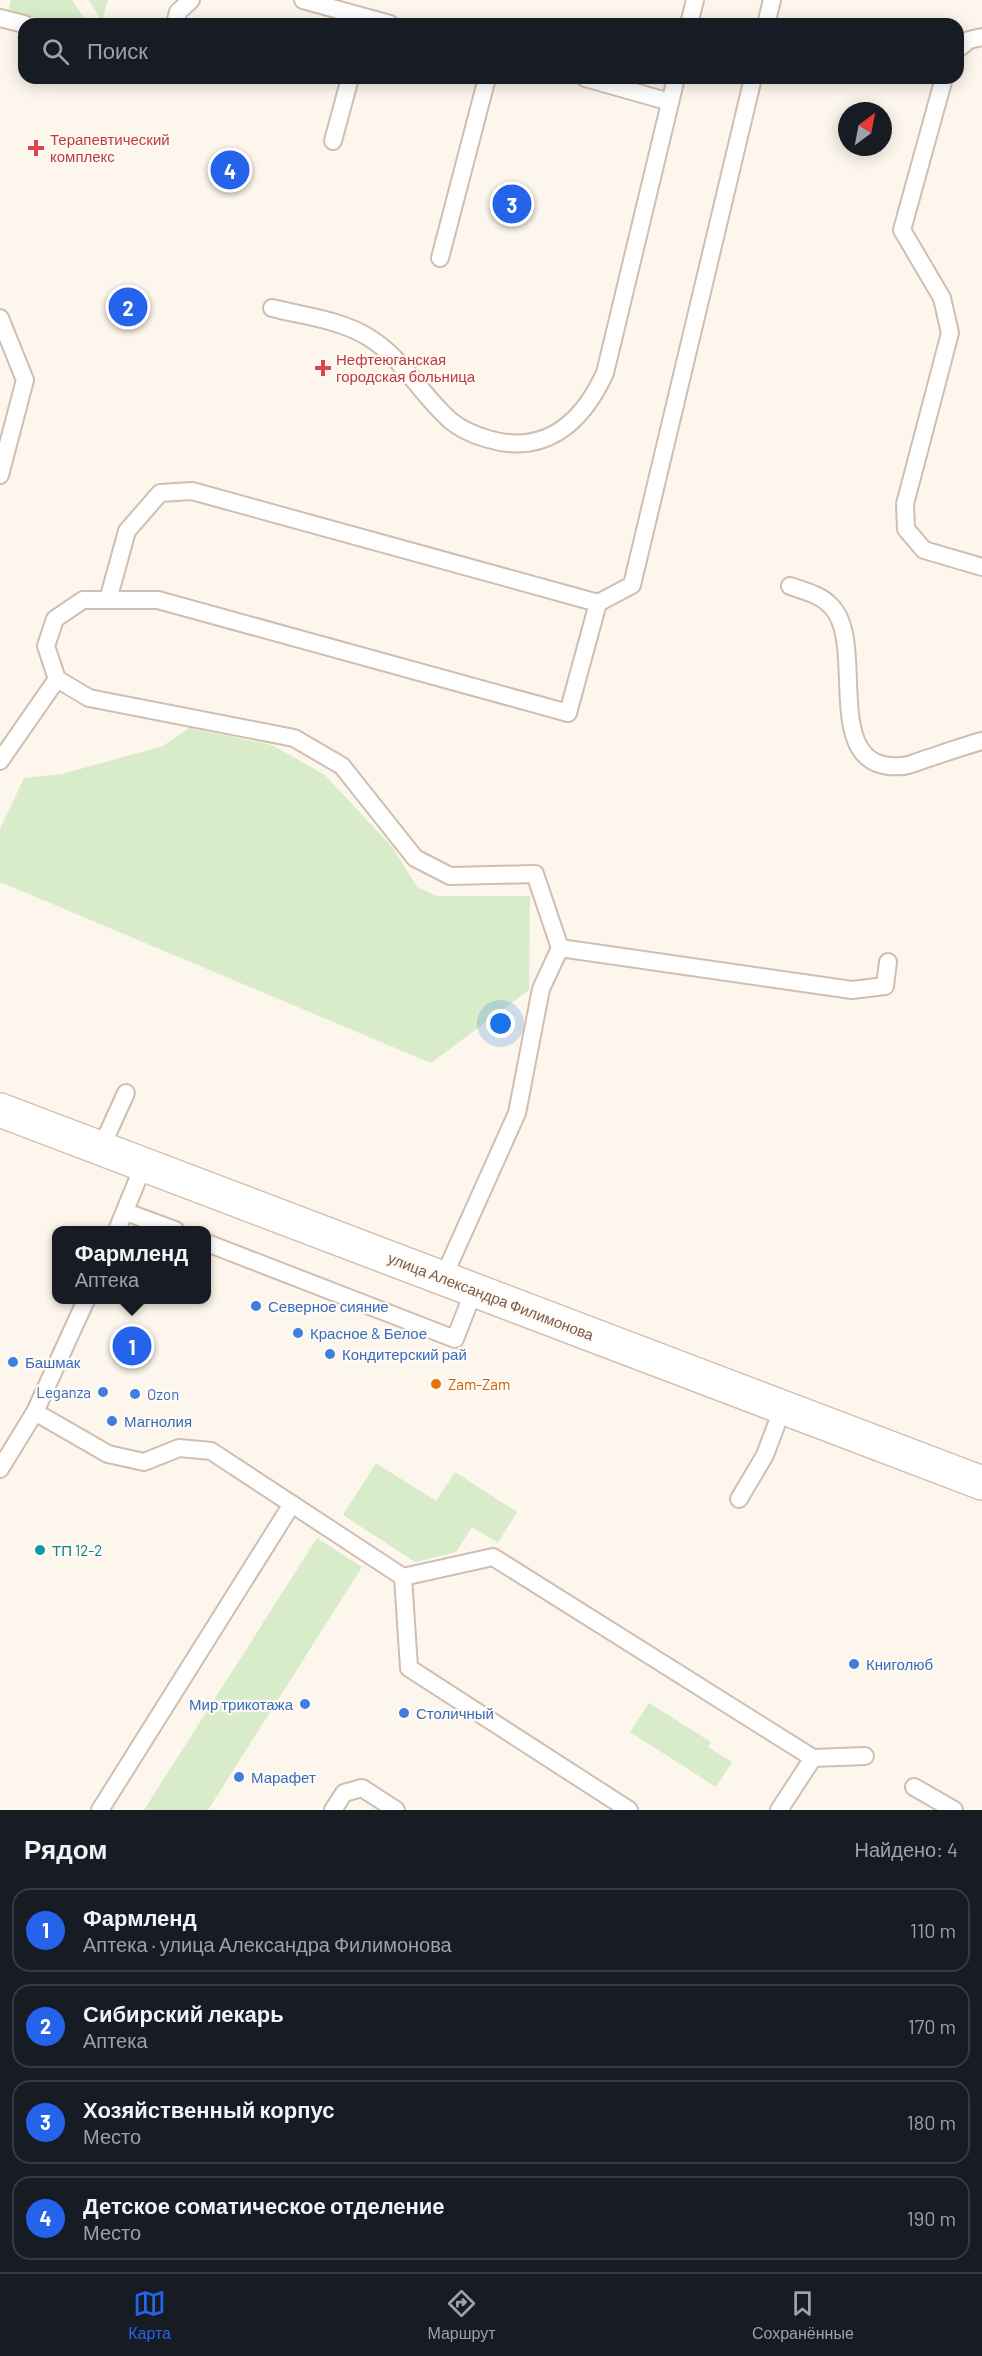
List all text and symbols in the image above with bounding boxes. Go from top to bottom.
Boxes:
search box [18,18,964,84]
icon: search [39,35,72,68]
text: Поиск [87,37,148,63]
north arrow [838,102,892,156]
place label: Терапевтический комплекс [50,130,170,165]
marker: Терапевтический комплекс [27,139,45,157]
pin: 4 [210,148,250,192]
pin: 3 [492,182,532,226]
pin: 2 [108,284,148,330]
place label: Нефтеюганская городская больница [336,350,476,385]
marker: Нефтеюганская городская больница [314,359,332,377]
your location [486,1009,515,1038]
popup [52,1226,211,1304]
text: Фармленд [75,1239,188,1265]
street label: улица Александра Филимонова [386,1248,597,1344]
text: Аптека [75,1267,139,1291]
place label: Северное сияние [268,1297,389,1315]
marker: Северное сияние [249,1299,263,1313]
pin: 1 [112,1324,152,1368]
place label: Красное & Белое [310,1324,427,1342]
marker: Красное & Белое [291,1326,305,1340]
place label: Кондитерский рай [342,1345,467,1363]
marker: Кондитерский рай [323,1347,337,1361]
place label: Башмак [25,1353,81,1371]
marker: Башмак [6,1355,20,1369]
place label: Zam-Zam [448,1375,510,1393]
marker: Zam-Zam [429,1377,443,1391]
place label: Leganza [36,1383,91,1401]
marker: Leganza [96,1385,110,1399]
place label: Ozon [147,1385,179,1403]
marker: Ozon [128,1387,142,1401]
place label: Магнолия [124,1412,192,1430]
marker: Магнолия [105,1414,119,1428]
place label: ТП 12-2 [52,1541,102,1559]
marker: ТП 12-2 [33,1543,47,1557]
place label: Книголюб [866,1655,933,1673]
marker: Книголюб [847,1657,861,1671]
place label: Мир трикотажа [189,1695,294,1713]
marker: Мир трикотажа [298,1697,312,1711]
place label: Столичный [416,1704,494,1722]
marker: Столичный [397,1706,411,1720]
place label: Марафет [251,1768,316,1786]
marker: Марафет [232,1770,246,1784]
text: Рядом [24,1833,107,1864]
text: Найдено: 4 [855,1837,958,1861]
text: Фармленд [83,1904,197,1930]
text: 1 [42,1918,49,1942]
text: 110 m [910,1918,956,1942]
text: Аптека · улица Александра Филимонова [83,1932,452,1956]
text: Сибирский лекарь [83,2000,284,2026]
text: 2 [40,2014,51,2038]
text: 170 m [908,2014,956,2038]
text: Аптека [83,2028,148,2052]
text: Хозяйственный корпус [83,2096,334,2122]
text: 3 [40,2110,51,2134]
text: 180 m [907,2110,956,2134]
text: Место [83,2124,141,2148]
text: Детское соматическое отделение [83,2192,445,2218]
text: 4 [39,2206,52,2230]
text: 190 m [907,2206,956,2230]
text: Место [83,2220,141,2244]
tab: Карта [128,2287,171,2343]
tab: Маршрут [427,2287,496,2343]
tab: Сохранённые [752,2287,854,2343]

